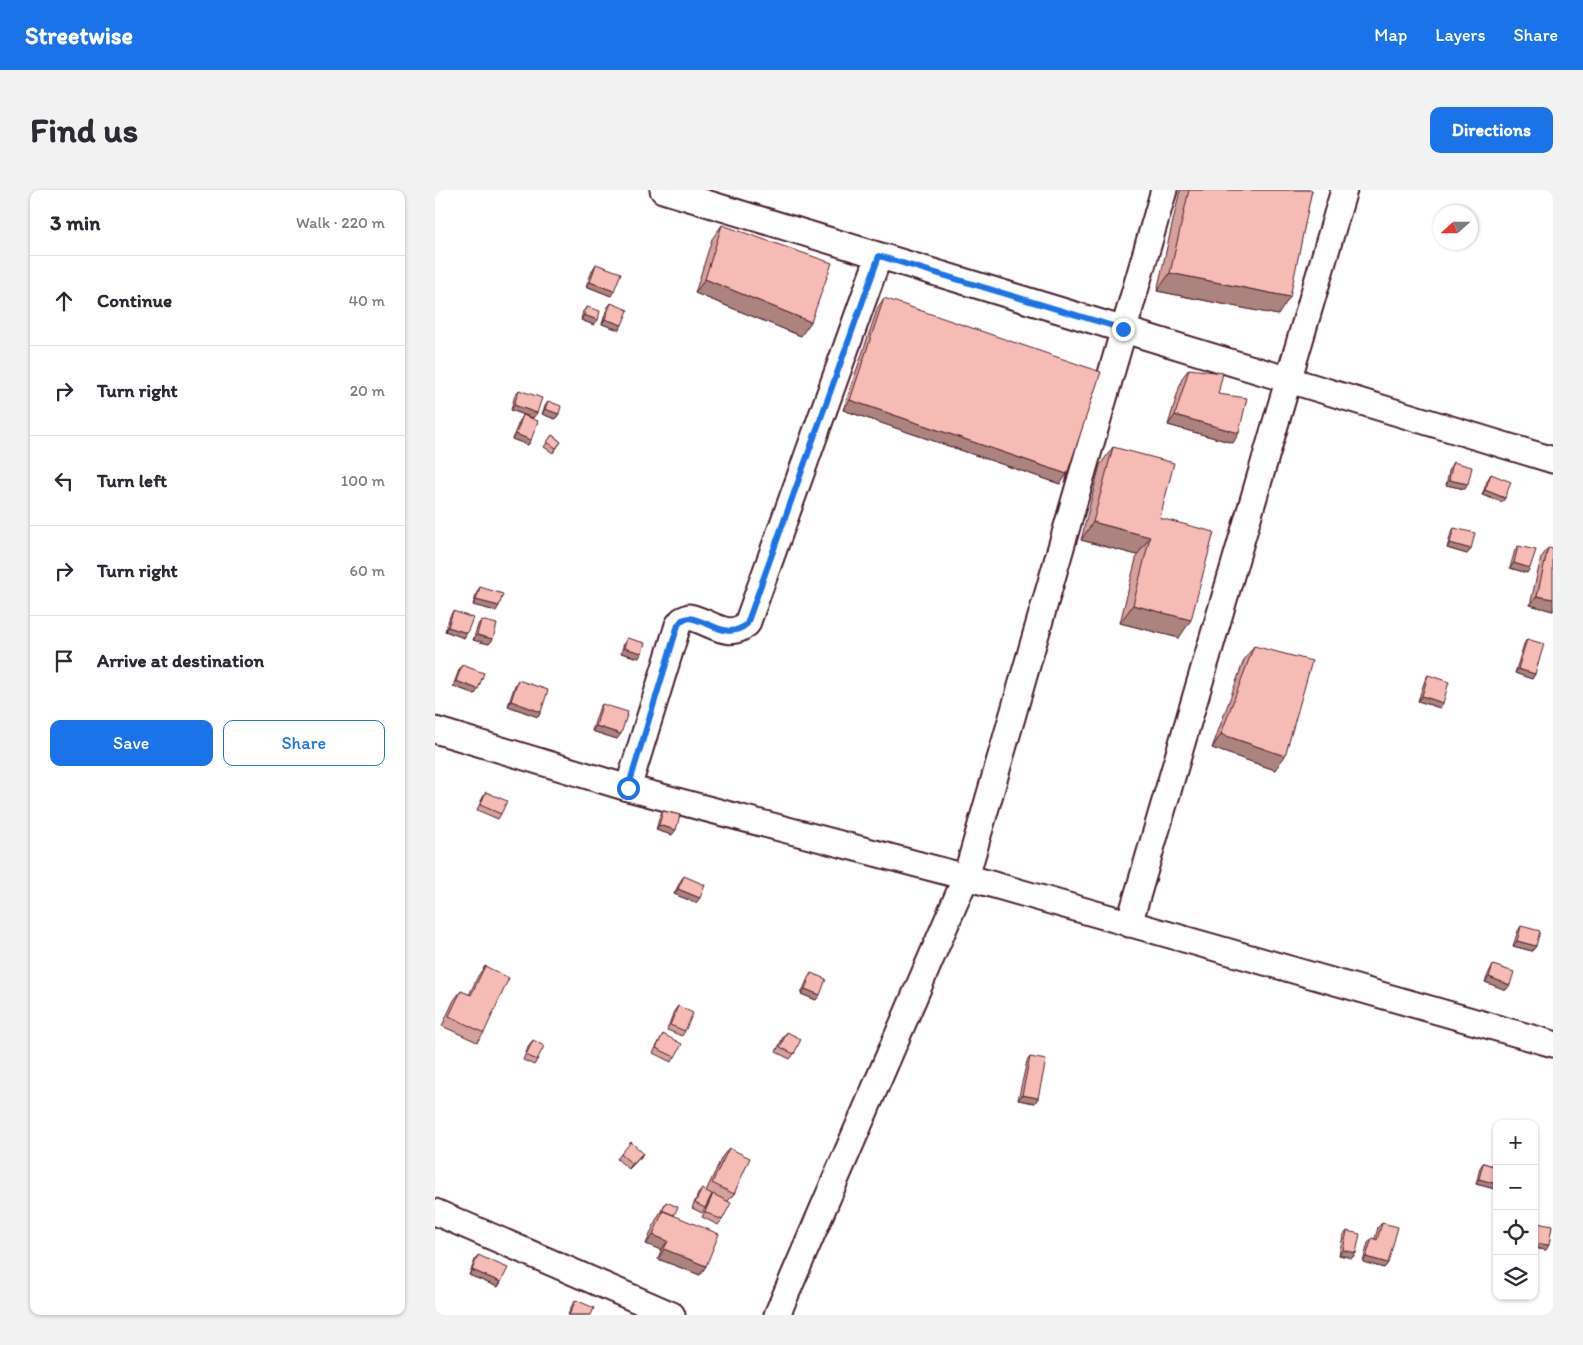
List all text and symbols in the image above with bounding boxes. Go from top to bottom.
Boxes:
text: Streetwise [25,21,133,50]
text: Map [1374,24,1407,46]
text: Layers [1435,24,1485,46]
text: Share [1513,24,1558,46]
button: Directions [1430,107,1553,153]
text: Find us [30,109,138,151]
north arrow [1433,205,1478,250]
text: 3 min [50,210,100,235]
text: Walk · 220 m [296,213,385,232]
icon: ahead [50,287,78,315]
text: Continue [97,289,172,312]
text: 40 m [348,291,385,310]
route end [1112,318,1135,341]
icon: right [50,377,78,405]
text: Turn right [97,379,178,402]
text: 20 m [350,381,385,400]
icon: left [50,467,78,495]
text: Turn left [97,469,167,492]
text: 100 m [341,471,385,490]
icon: right [50,557,78,585]
text: Turn right [97,559,178,582]
text: 60 m [350,561,385,580]
icon: arrive [50,647,78,675]
text: Arrive at destination [97,649,264,672]
button: Save [50,720,213,766]
button: Share [223,720,385,766]
route start [617,777,640,800]
map controls [1493,1120,1538,1300]
button: + [1493,1120,1538,1165]
button: − [1493,1165,1538,1210]
button: locate [1493,1210,1538,1255]
button: layers [1493,1255,1538,1300]

